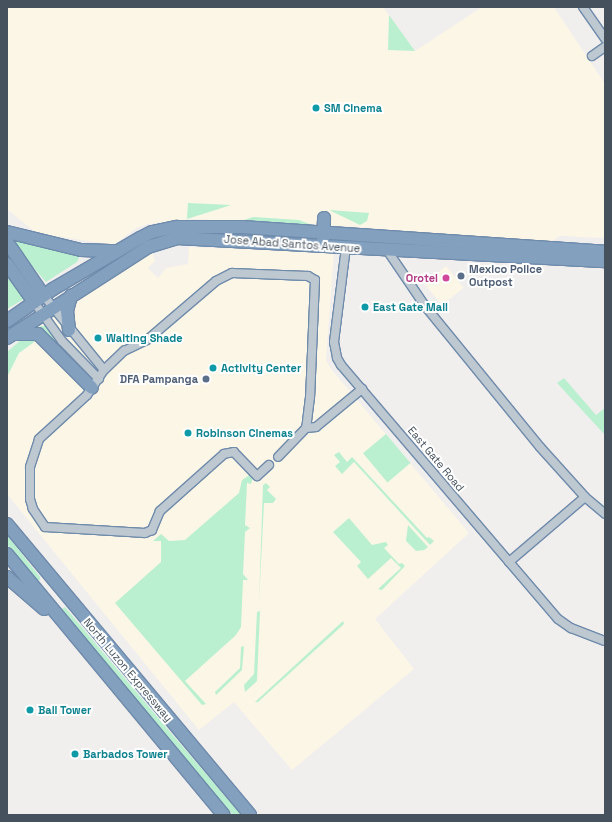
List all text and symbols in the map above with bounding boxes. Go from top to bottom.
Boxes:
place label: SM Cinema [324,101,382,115]
marker: SM Cinema [311,103,321,113]
street label: Jose Abad Santos Avenue [223,233,361,255]
place label: Mexico Police Outpost [469,263,542,289]
place label: Orotel [406,271,438,285]
marker: Mexico Police Outpost [456,271,466,281]
marker: Orotel [441,273,451,283]
place label: East Gate Mall [373,300,448,314]
marker: East Gate Mall [360,302,370,312]
place label: Waiting Shade [106,331,183,345]
marker: Waiting Shade [93,333,103,343]
place label: Activity Center [221,361,301,375]
marker: Activity Center [208,363,218,373]
place label: DFA Pampanga [120,372,198,386]
marker: DFA Pampanga [201,374,211,384]
street label: East Gate Road [405,424,467,494]
place label: Robinson Cinemas [196,426,293,440]
marker: Robinson Cinemas [183,428,193,438]
street label: North Luzon Expressway [81,616,175,724]
place label: Bali Tower [38,703,92,717]
marker: Bali Tower [25,705,35,715]
place label: Barbados Tower [83,747,168,761]
marker: Barbados Tower [70,749,80,759]

